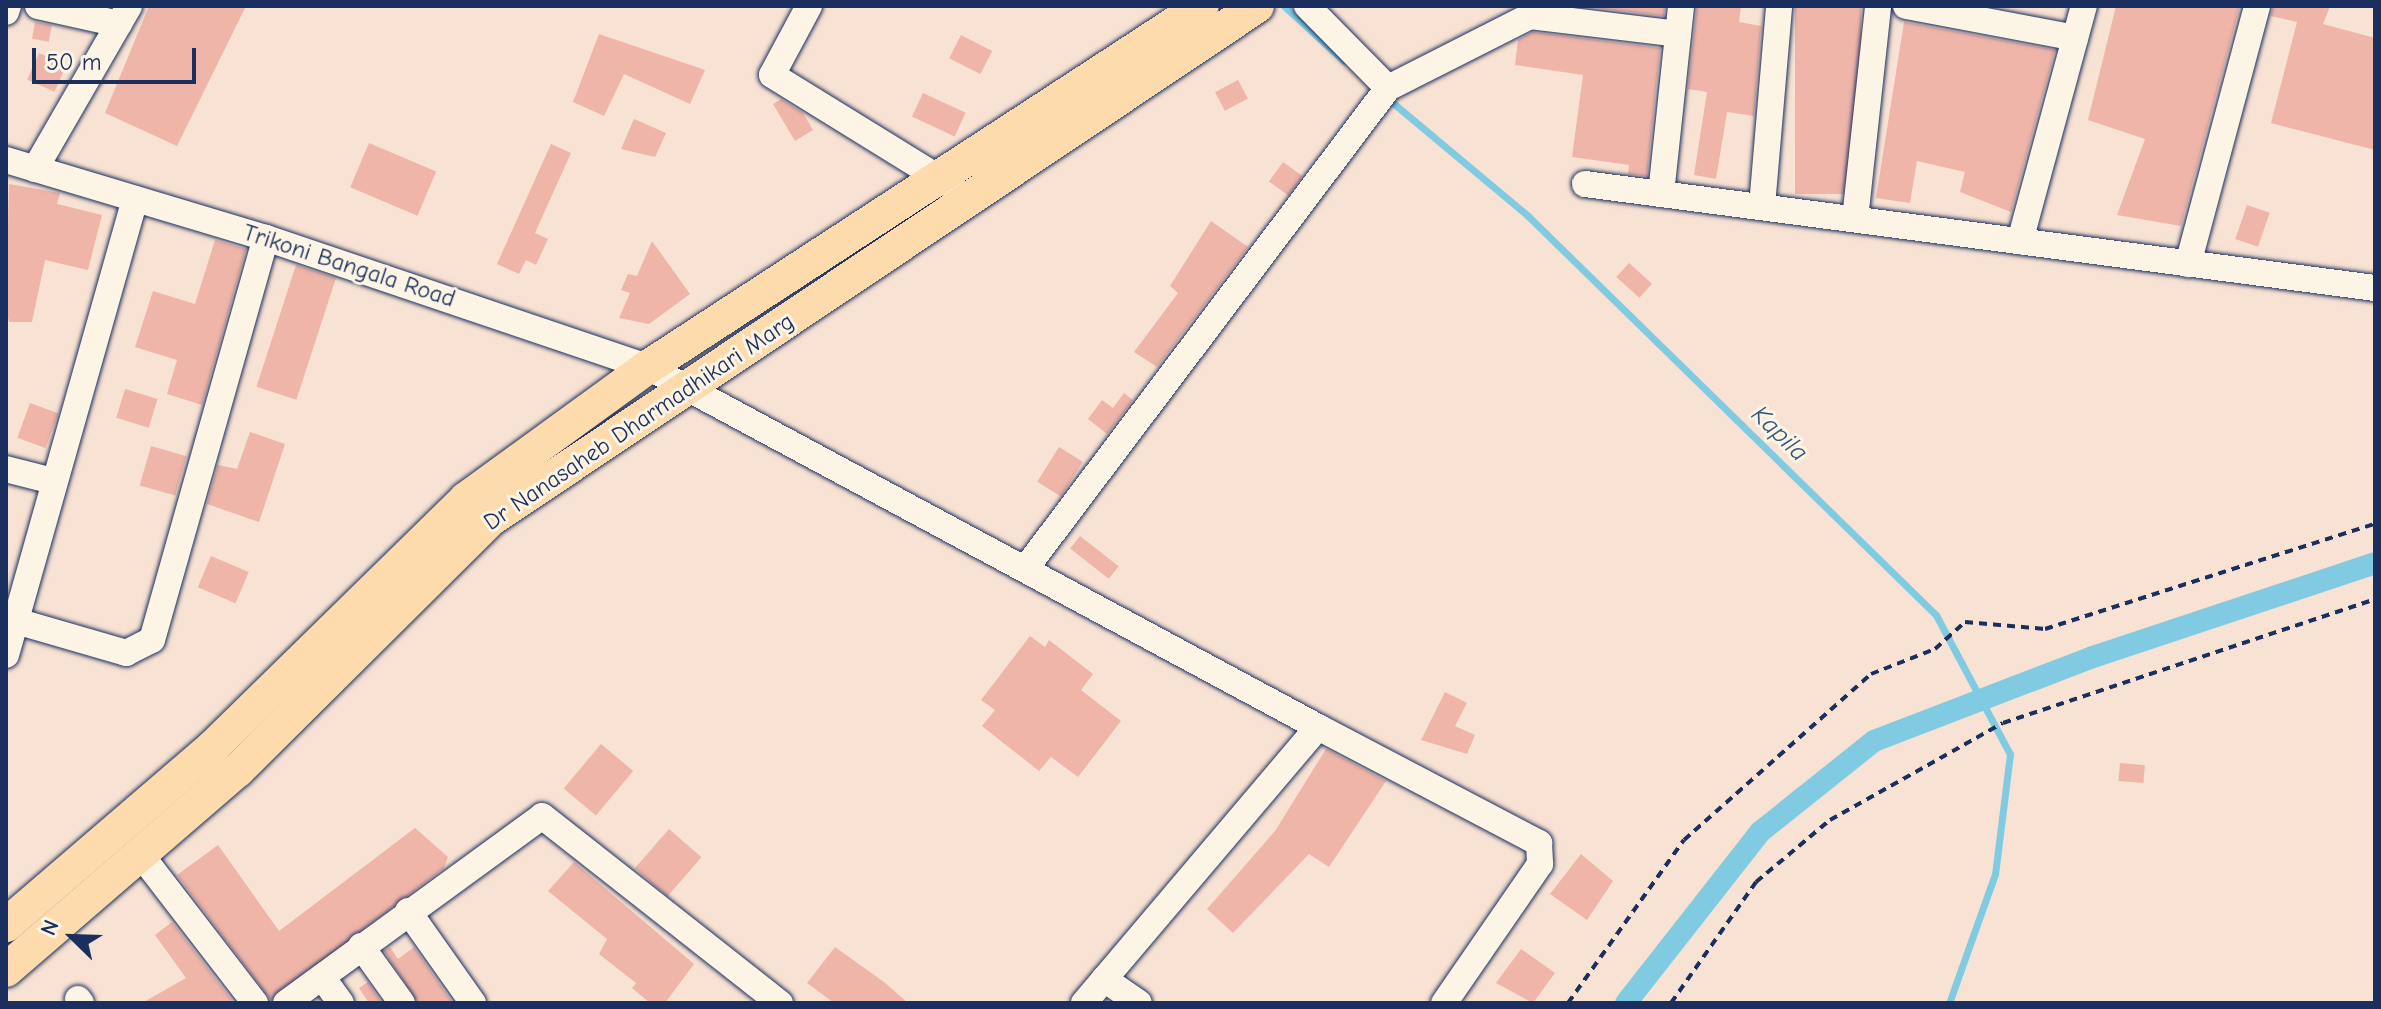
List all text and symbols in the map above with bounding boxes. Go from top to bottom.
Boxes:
scale bar [36,32,200,82]
text: 50 m [46,48,102,76]
street label: Trikoni Bangala Road [239,218,459,314]
street label: Dr Nanasaheb Dharmadhikari Marg [478,307,800,537]
water label: Kapila [1744,400,1814,468]
north arrow [32,897,112,977]
text: N [35,916,65,939]

